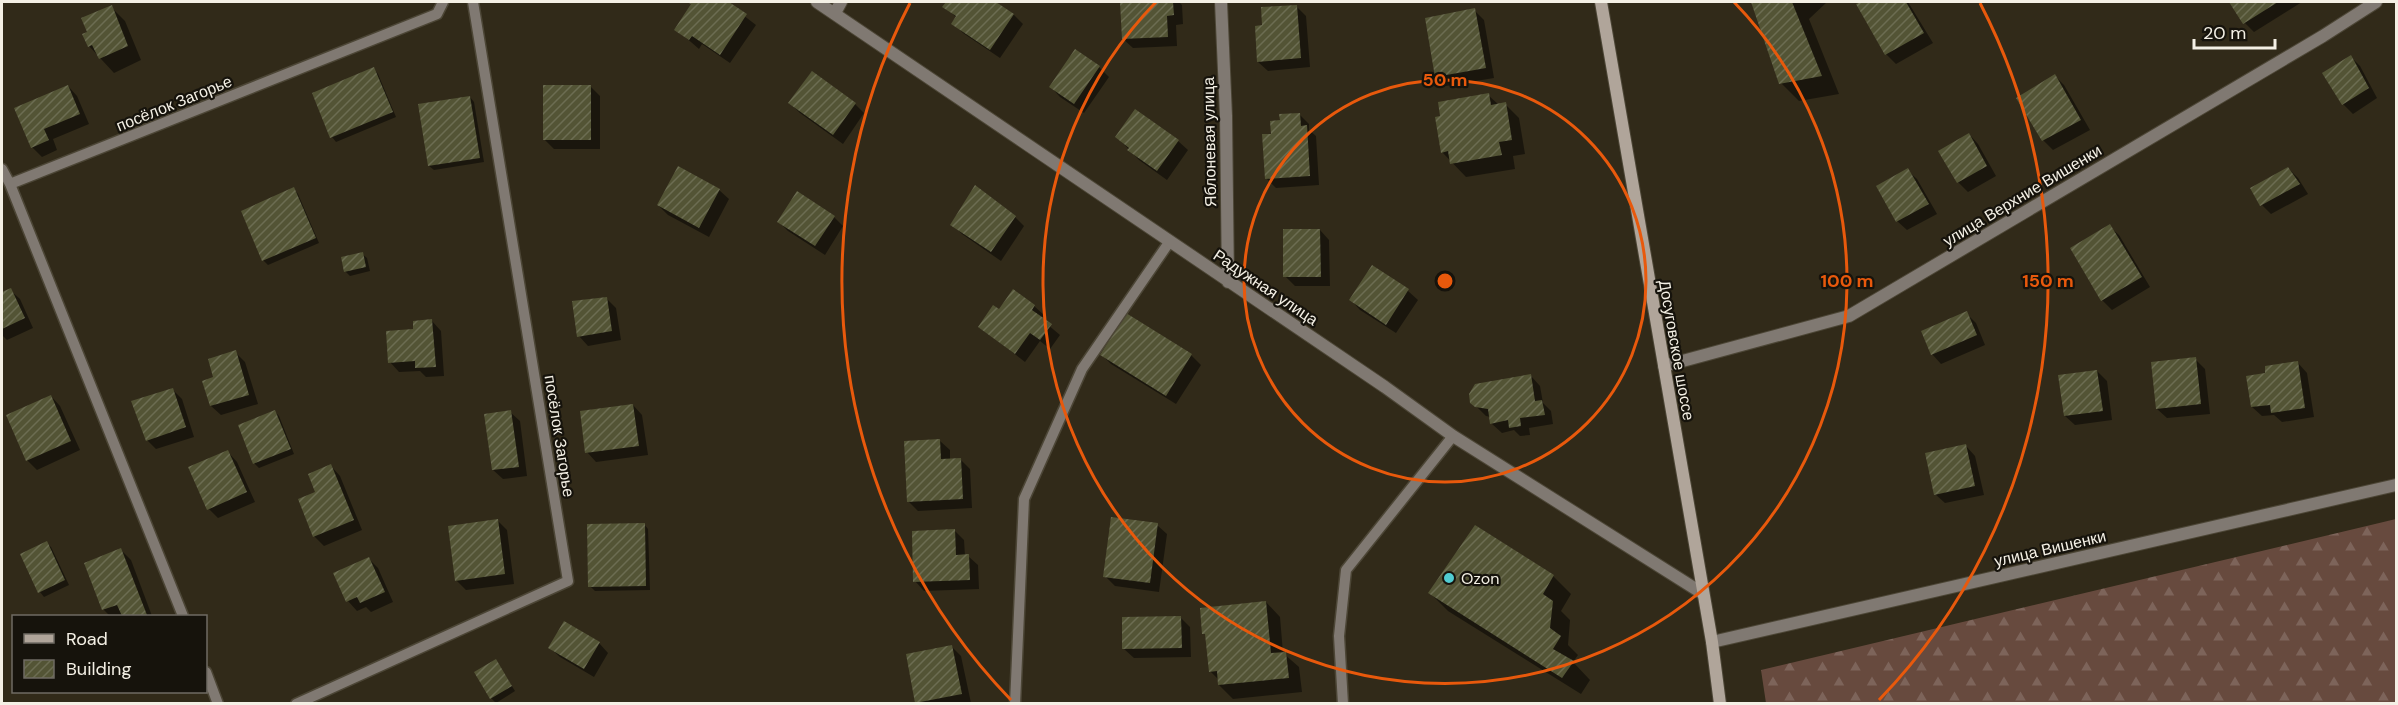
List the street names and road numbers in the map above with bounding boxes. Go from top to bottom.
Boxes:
street label: посёлок Загорье [113,71,235,136]
street label: Яблоневая улица [1198,77,1221,207]
street label: улица Верхние Вишенки [1939,140,2105,251]
street label: Радужная улица [1209,245,1322,330]
street label: Досуговское шоссе [1654,278,1699,422]
street label: посёлок Загорье [539,374,580,499]
street label: улица Вишенки [1992,525,2108,572]

